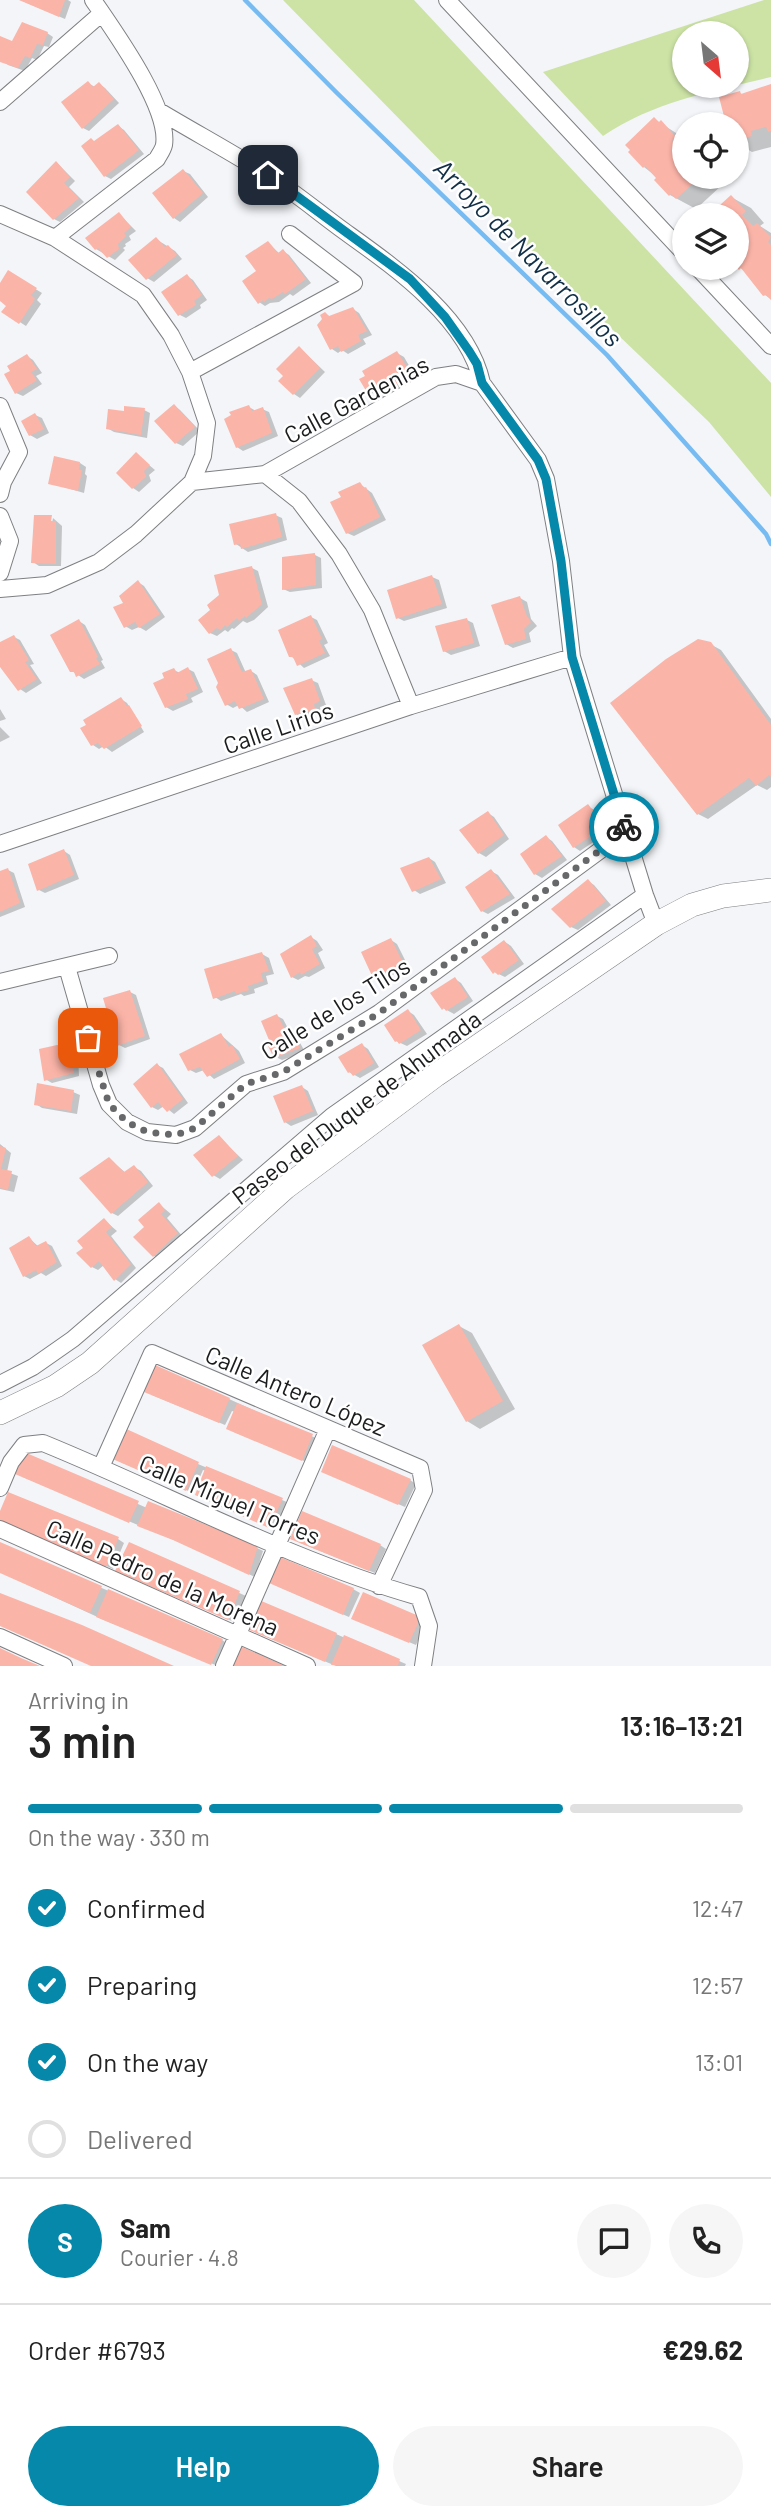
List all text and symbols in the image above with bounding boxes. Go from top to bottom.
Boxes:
north arrow [672,21,749,98]
map controls [672,21,749,280]
button: locate [672,112,749,189]
pin [238,145,298,205]
water label: Arroyo de Navarrosillos [429,152,629,352]
icon: home [249,156,287,194]
button: layers [672,203,749,280]
street label: Calle Gardenias [279,349,433,449]
street label: Calle Lirios [219,695,337,759]
courier [589,792,659,862]
icon: bike [605,808,643,846]
street label: Calle de los Tilos [255,951,415,1065]
street label: Paseo del Duque de Ahumada [226,1004,486,1210]
pin [58,1008,118,1068]
icon: bag [69,1019,107,1057]
street label: Calle Antero López [201,1339,391,1441]
street label: Calle Miguel Torres [135,1448,325,1550]
street label: Calle Pedro de la Morena [42,1513,284,1641]
text: Arriving in [28,1686,129,1714]
text: 13:16–13:21 [620,1710,743,1741]
text: 3 min [28,1712,137,1767]
text: On the way · 330 m [28,1823,210,1851]
icon: check [28,1889,66,1927]
text: Confirmed [87,1892,206,1923]
text: 12:47 [692,1894,743,1922]
icon: check [28,1966,66,2004]
text: Preparing [87,1969,197,2000]
text: 12:57 [692,1971,743,1999]
icon: check [28,2043,66,2081]
text: On the way [87,2046,208,2077]
text: 13:01 [695,2048,743,2076]
text: Delivered [87,2123,193,2154]
button: chat [577,2204,651,2278]
button: phone [669,2204,743,2278]
text: Sam [120,2212,171,2243]
text: S [57,2226,73,2257]
text: Courier · 4.8 [120,2243,239,2271]
text: Order #6793 [28,2334,166,2365]
text: €29.62 [663,2334,743,2365]
button: Help [28,2426,379,2506]
button: Share [393,2426,743,2506]

